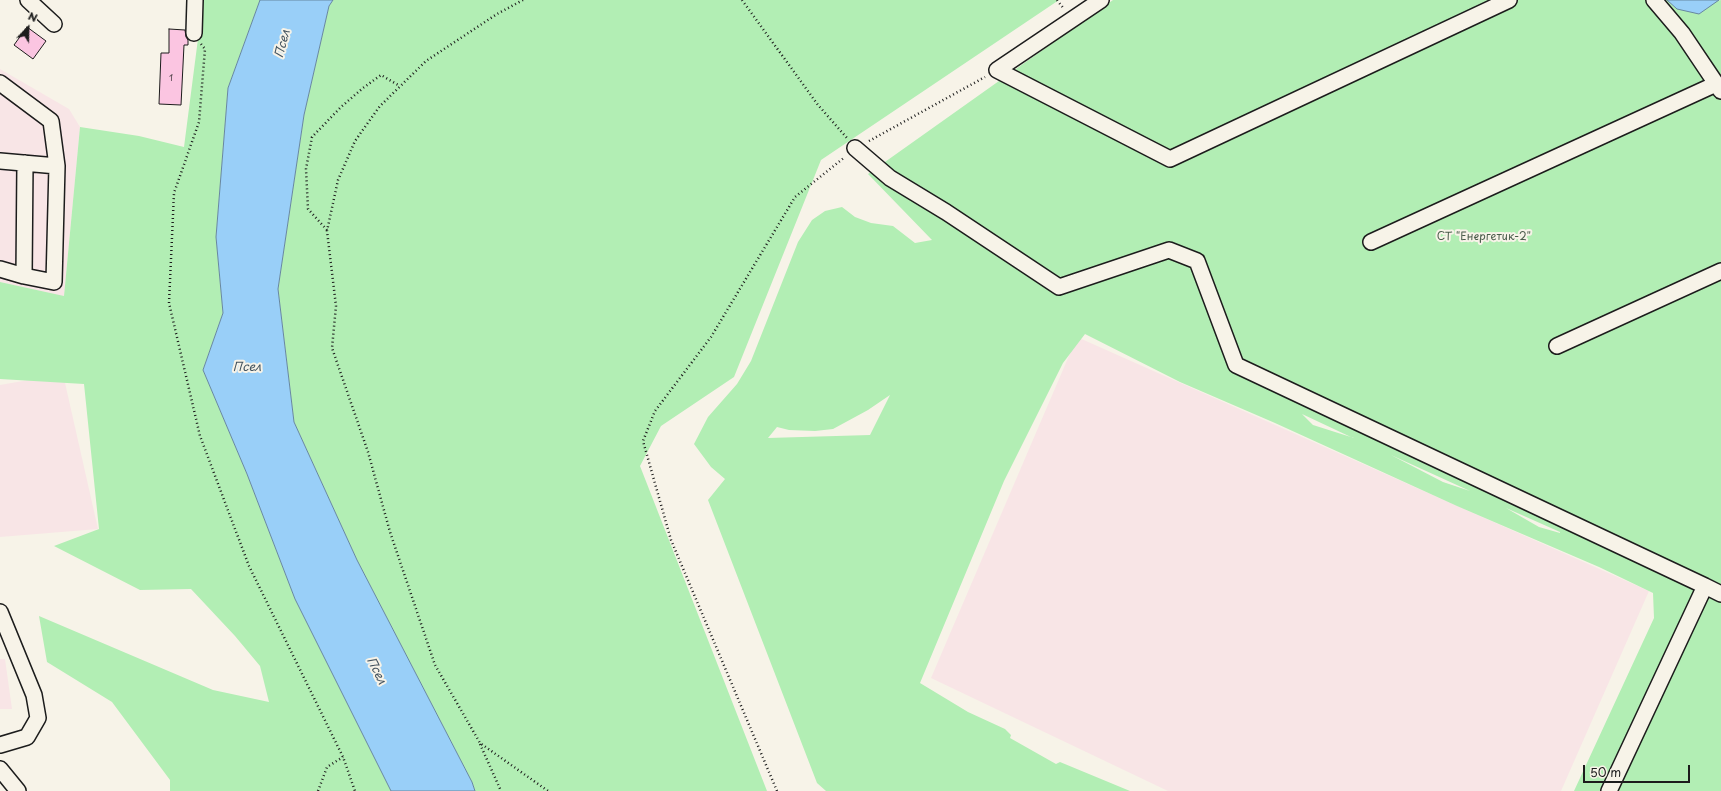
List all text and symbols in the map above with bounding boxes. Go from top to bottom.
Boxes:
text: N [26,7,40,26]
north arrow [8,8,48,48]
water label: Псел [272,28,294,60]
house number: 1 [169,74,173,84]
park label: СТ "Енергетик-2" [1437,230,1531,244]
water label: Псел [233,361,261,375]
water label: Псел [363,655,389,687]
scale bar [1585,757,1692,783]
text: 50 m [1590,763,1621,781]

